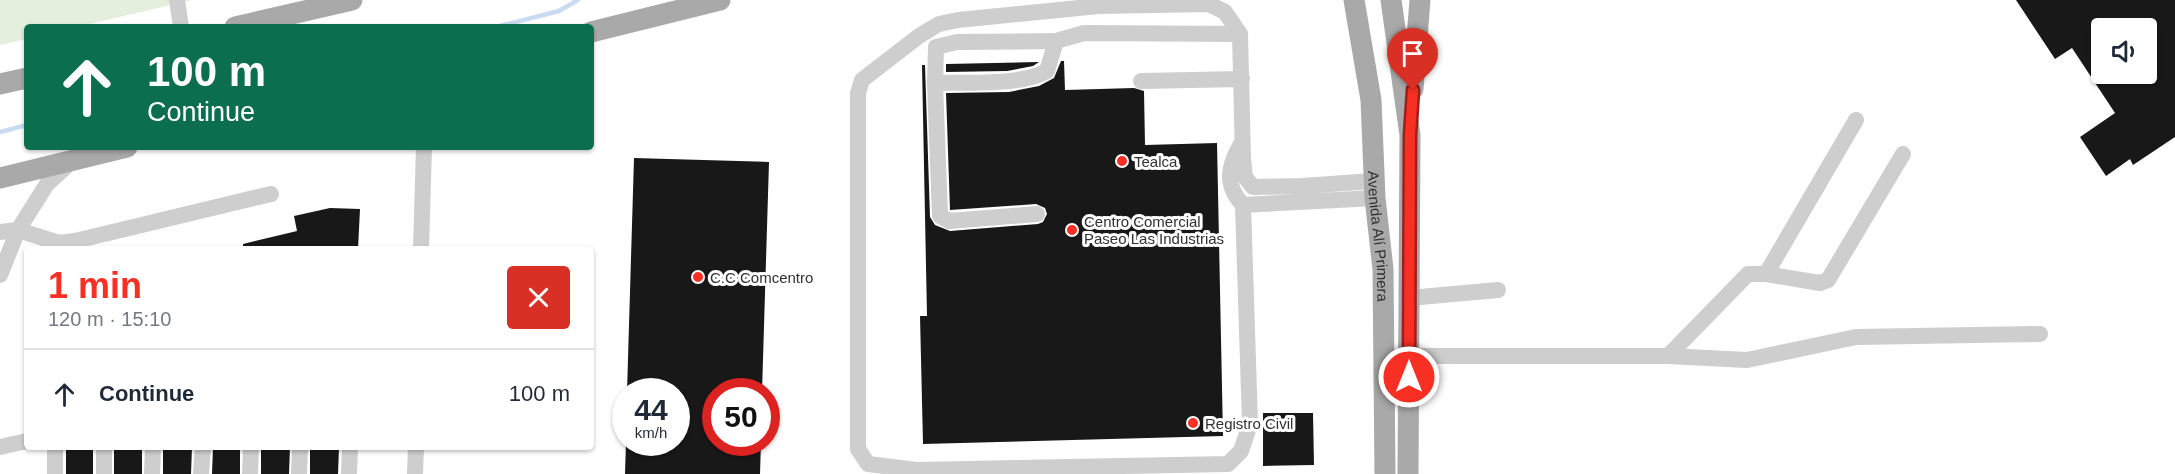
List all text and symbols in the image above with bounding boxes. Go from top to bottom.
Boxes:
map controls [2091,18,2157,84]
button: sound [2091,18,2157,84]
pin [1387,28,1438,90]
icon: arrive [1396,37,1429,70]
icon: ahead [48,48,126,126]
text: 100 m [147,48,266,95]
text: Continue [147,97,255,127]
place label: Tealca [1134,153,1178,170]
marker: Tealca [1115,154,1129,168]
street label: Avenida Alí Primera [1365,170,1392,303]
place label: Centro Comercial Paseo Las Industrias [1084,213,1224,247]
marker: Centro Comercial Paseo Las Industrias [1065,223,1079,237]
text: 1 min [48,265,142,306]
button: close [507,266,570,329]
place label: C.C Comcentro [710,269,813,286]
marker: C.C Comcentro [691,270,705,284]
text: 120 m · 15:10 [48,308,171,330]
position arrow [1377,345,1441,409]
icon: ahead [48,378,81,411]
speed limit sign: 50 [702,378,780,456]
text: Continue [99,381,194,406]
text: 100 m [509,381,570,406]
text: 44 [634,393,668,426]
place label: Registro Civil [1205,415,1293,432]
marker: Registro Civil [1186,416,1200,430]
text: km/h [635,424,667,441]

